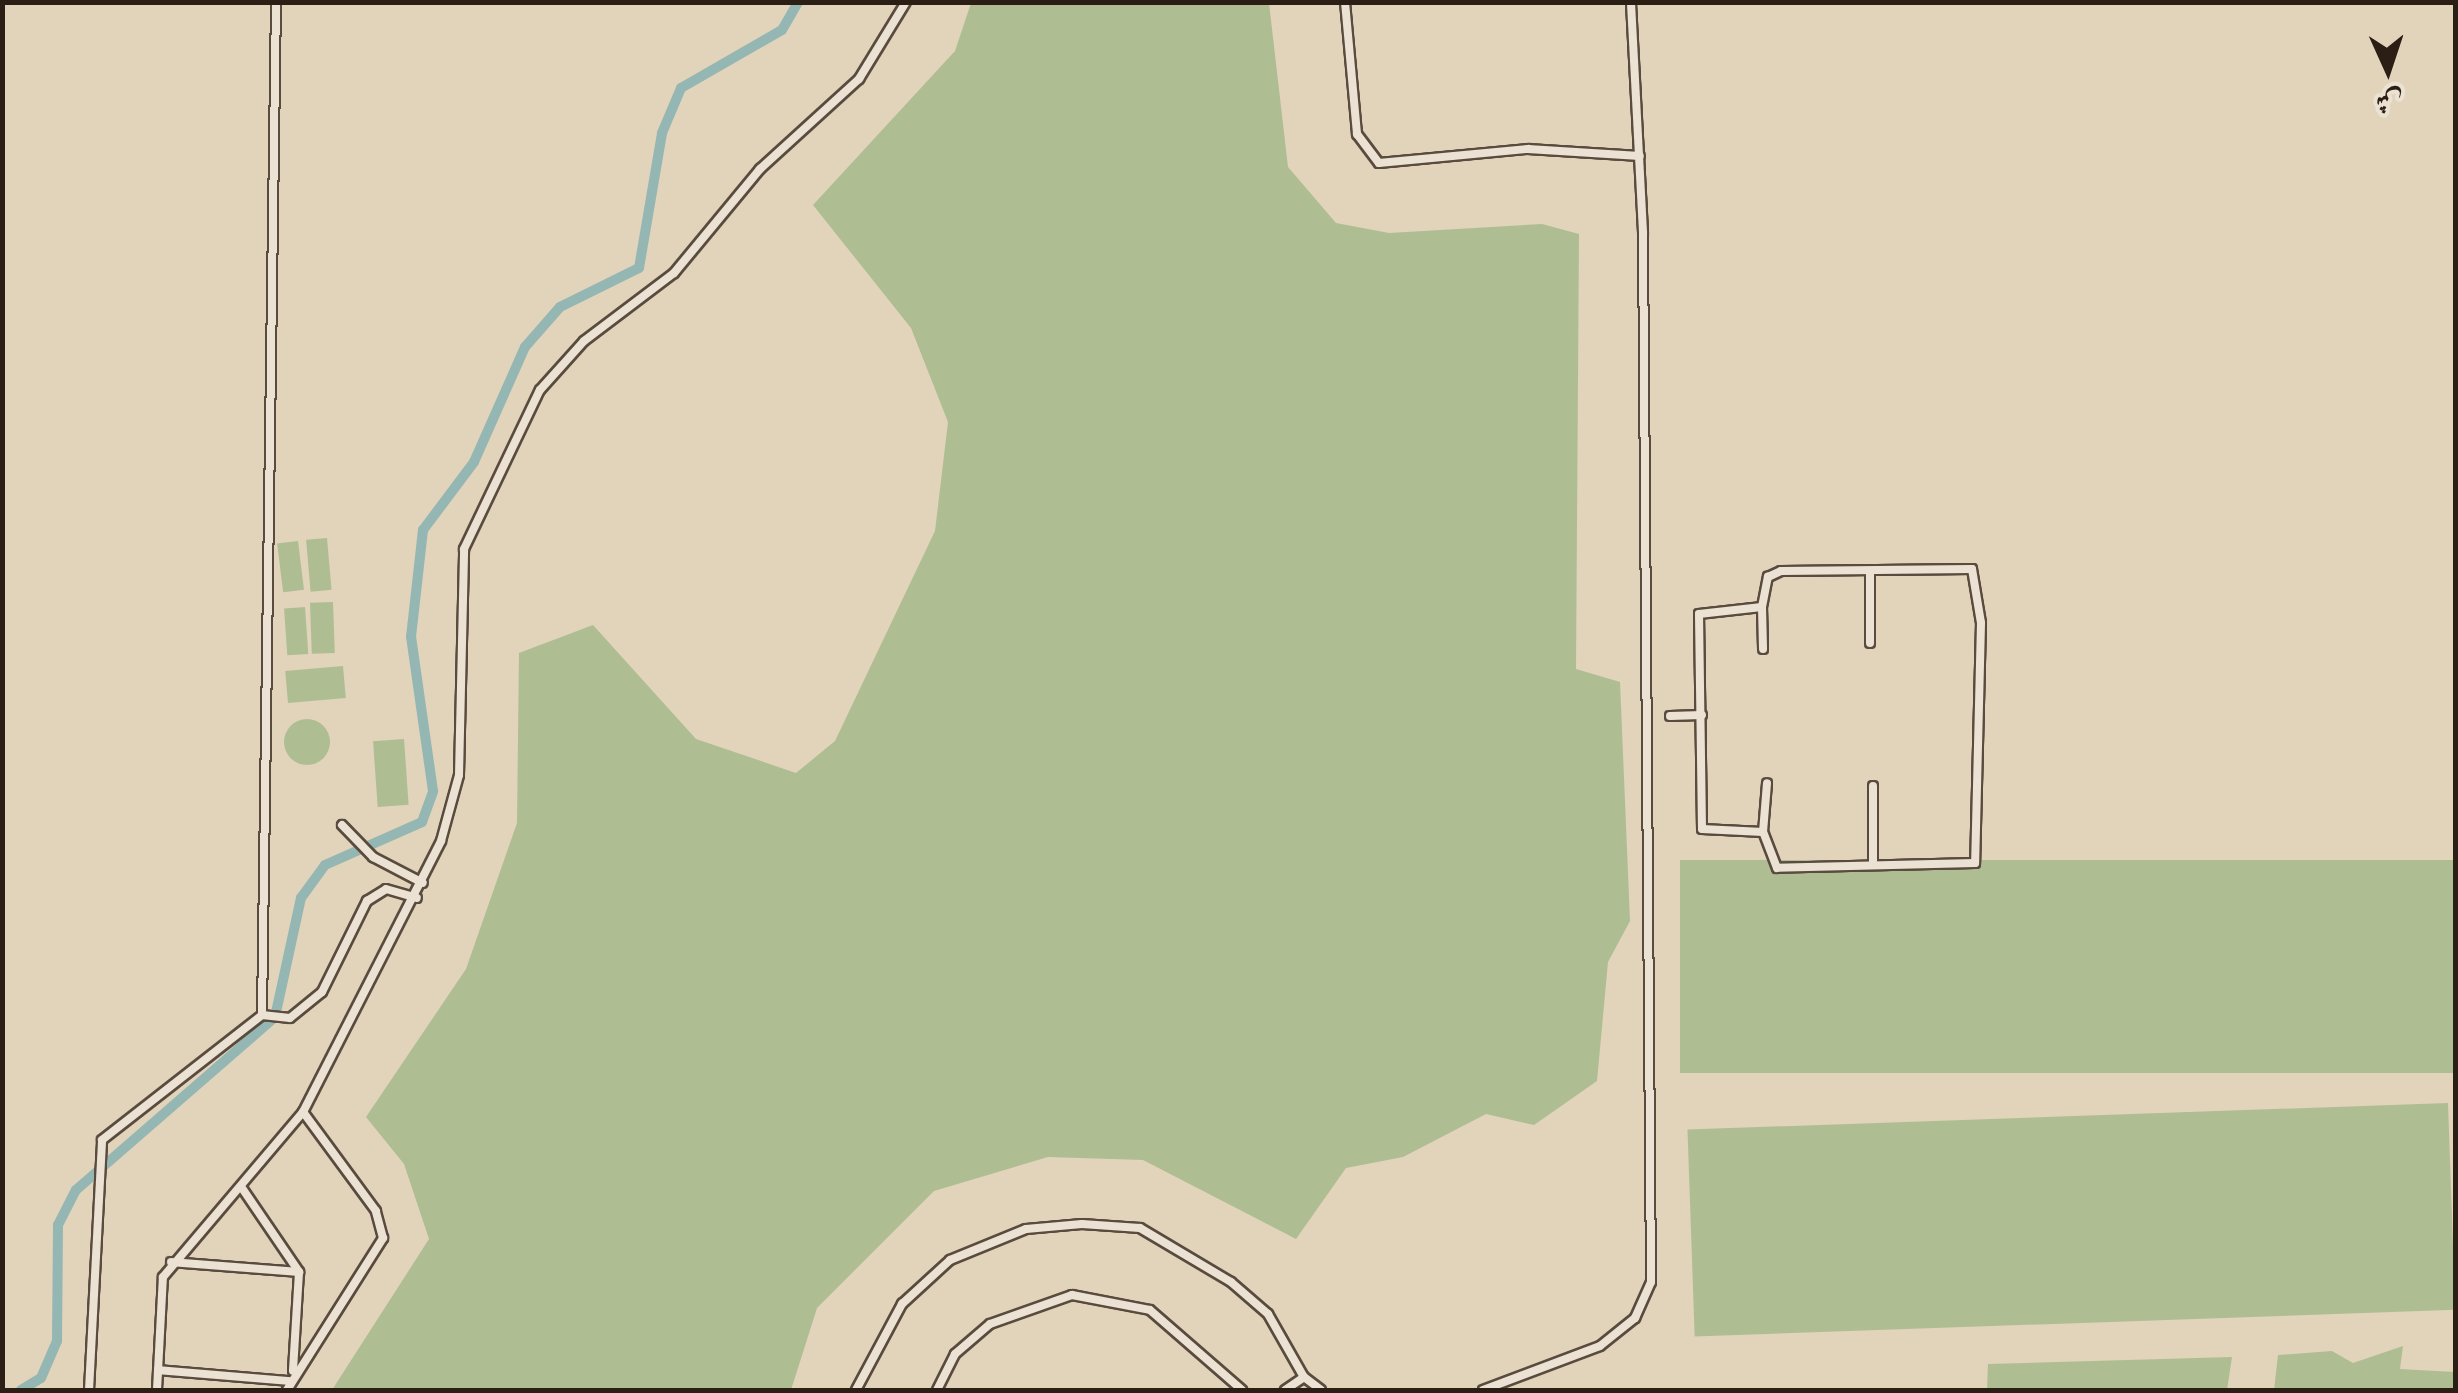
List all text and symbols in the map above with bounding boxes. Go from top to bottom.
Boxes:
north arrow [2338,20,2438,120]
text: ش [2375,80,2404,121]

